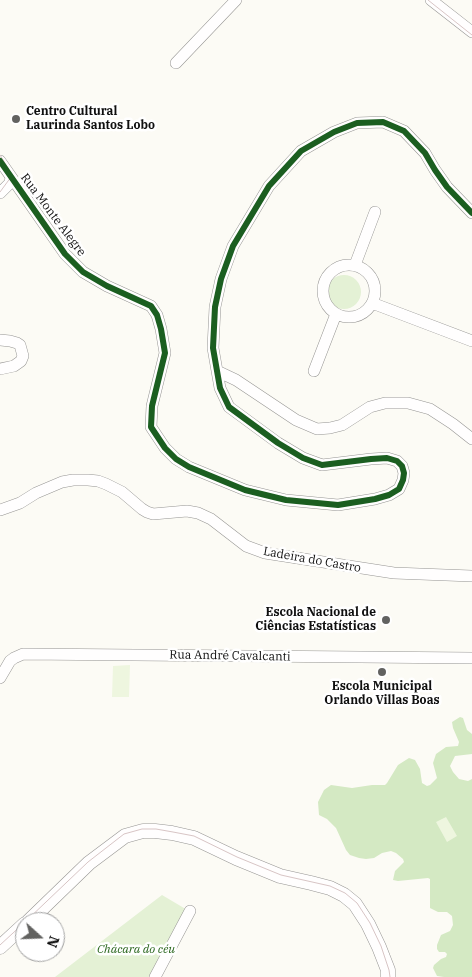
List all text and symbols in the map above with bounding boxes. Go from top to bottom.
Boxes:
place label: Centro Cultural Laurinda Santos Lobo [26,105,155,133]
marker: Centro Cultural Laurinda Santos Lobo [10,113,22,125]
street label: Rua Monte Alegre [17,171,89,259]
street label: Ladeira do Castro [262,544,362,576]
place label: Escola Nacional de Ciências Estatísticas [255,606,376,634]
marker: Escola Nacional de Ciências Estatísticas [380,614,392,626]
street label: Rua André Cavalcanti [169,648,291,664]
marker: Escola Municipal Orlando Villas Boas [376,666,388,678]
place label: Escola Municipal Orlando Villas Boas [324,680,440,708]
north arrow [15,912,65,962]
text: N [43,933,64,950]
park label: Chácara do céu [97,943,175,957]

